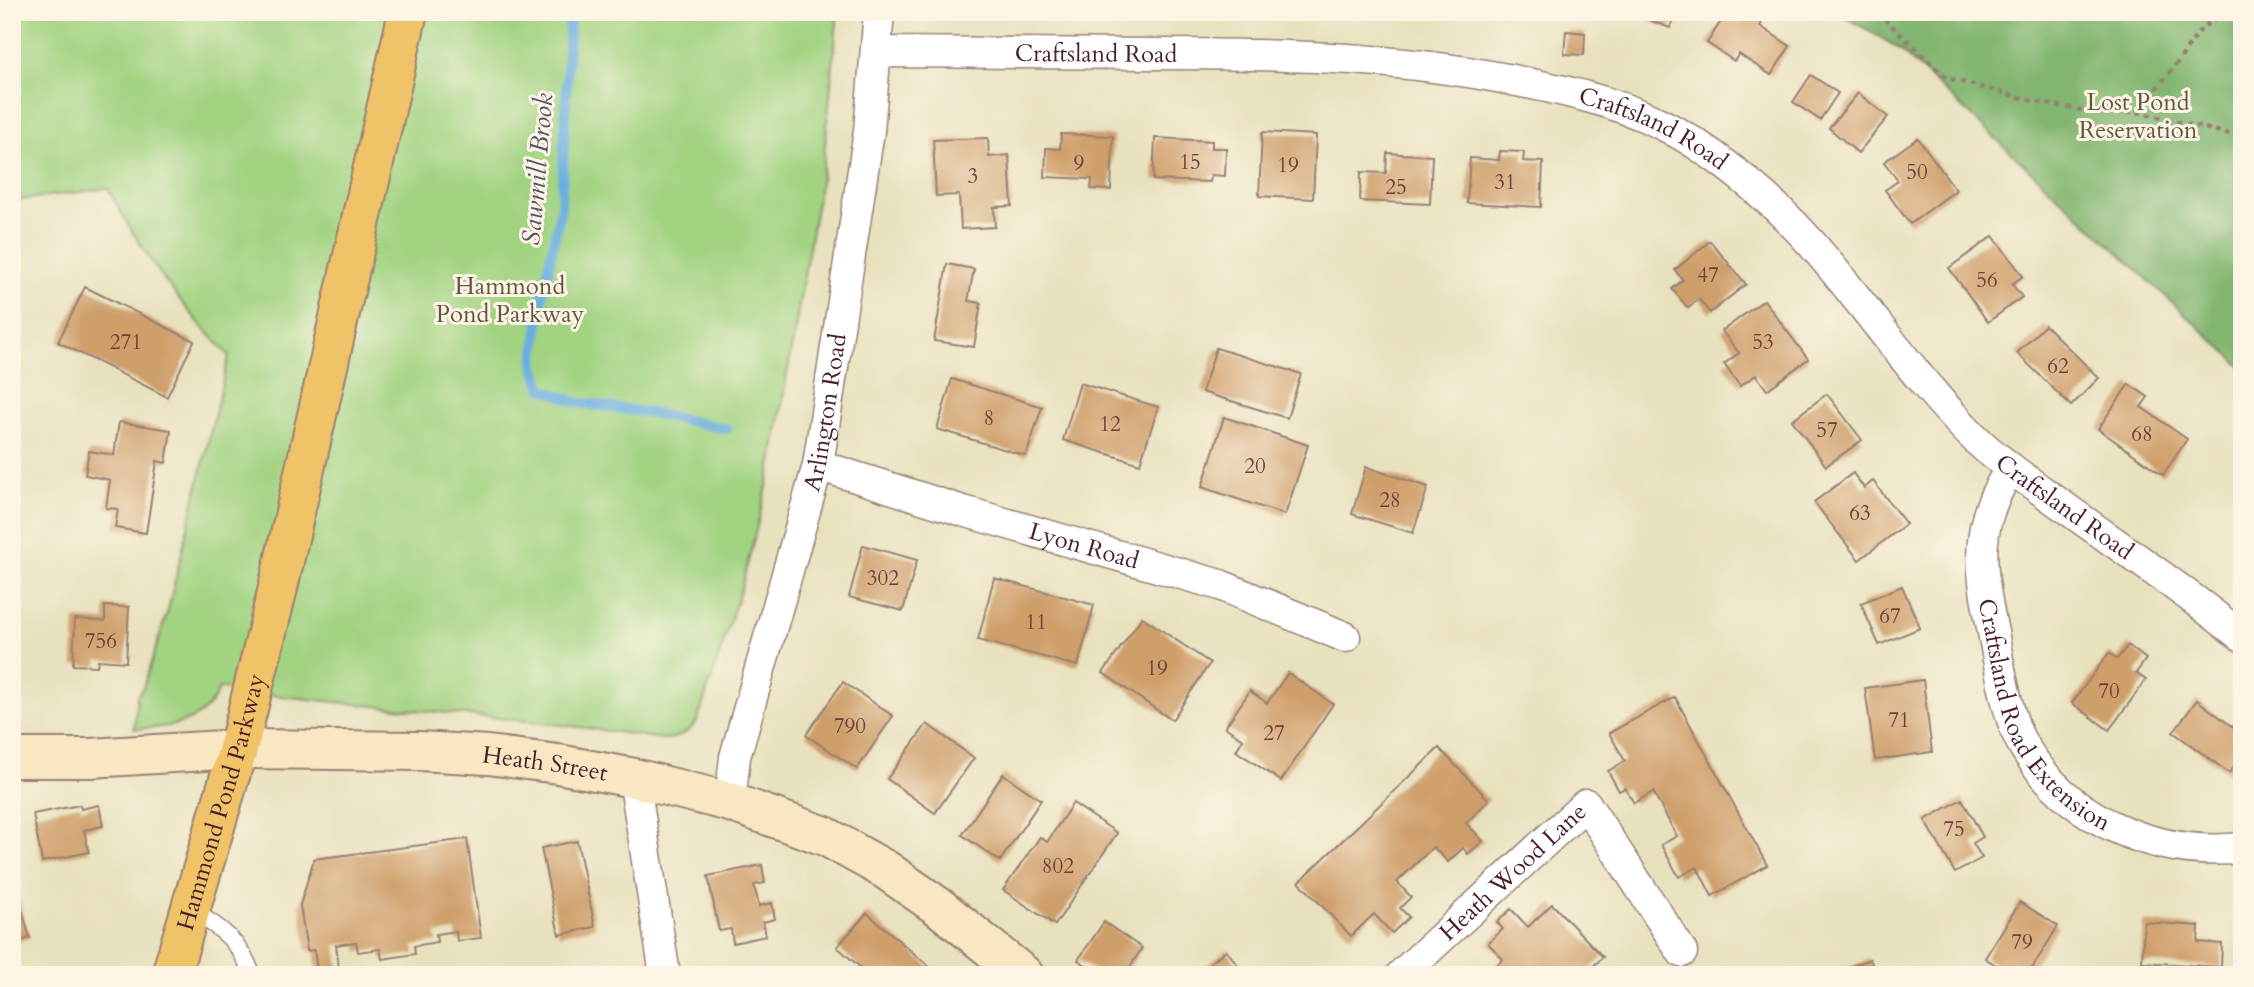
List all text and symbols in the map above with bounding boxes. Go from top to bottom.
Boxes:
street label: Craftsland Road [1015,37,1178,71]
street label: Craftsland Road [1575,79,1735,178]
park label: Lost Pond Reservation [2079,86,2198,147]
water label: Sawmill Brook [513,91,562,246]
house number: 15 [1179,148,1201,177]
house number: 9 [1074,149,1085,178]
house number: 19 [1277,151,1299,180]
house number: 50 [1906,158,1928,187]
house number: 3 [968,162,978,191]
house number: 31 [1494,168,1516,197]
house number: 25 [1385,173,1407,202]
house number: 47 [1697,261,1719,290]
house number: 56 [1976,266,1998,295]
park label: Hammond Pond Parkway [436,270,585,331]
house number: 271 [110,328,142,357]
house number: 53 [1752,328,1774,357]
street label: Arlington Road [795,331,855,495]
house number: 62 [2047,352,2069,381]
house number: 8 [984,404,994,433]
house number: 12 [1099,410,1121,439]
house number: 57 [1816,416,1838,445]
house number: 68 [2131,420,2153,449]
street label: Craftsland Road [1989,446,2140,568]
house number: 20 [1244,452,1266,481]
house number: 28 [1379,486,1401,515]
house number: 63 [1849,499,1871,528]
street label: Lyon Road [1025,515,1143,578]
house number: 302 [867,564,899,593]
street label: Craftsland Road Extension [1970,596,2116,839]
house number: 67 [1879,602,1901,631]
house number: 11 [1025,608,1047,637]
house number: 756 [85,627,117,656]
house number: 19 [1146,654,1168,683]
street label: Hammond Pond Parkway [169,670,273,935]
house number: 70 [2098,677,2120,706]
house number: 71 [1888,706,1910,735]
house number: 790 [834,712,866,741]
house number: 27 [1263,719,1285,748]
street label: Heath Street [480,738,611,790]
street label: Heath Wood Lane [1432,796,1594,949]
house number: 75 [1943,815,1965,844]
house number: 802 [1042,852,1074,881]
house number: 79 [2011,928,2033,957]

